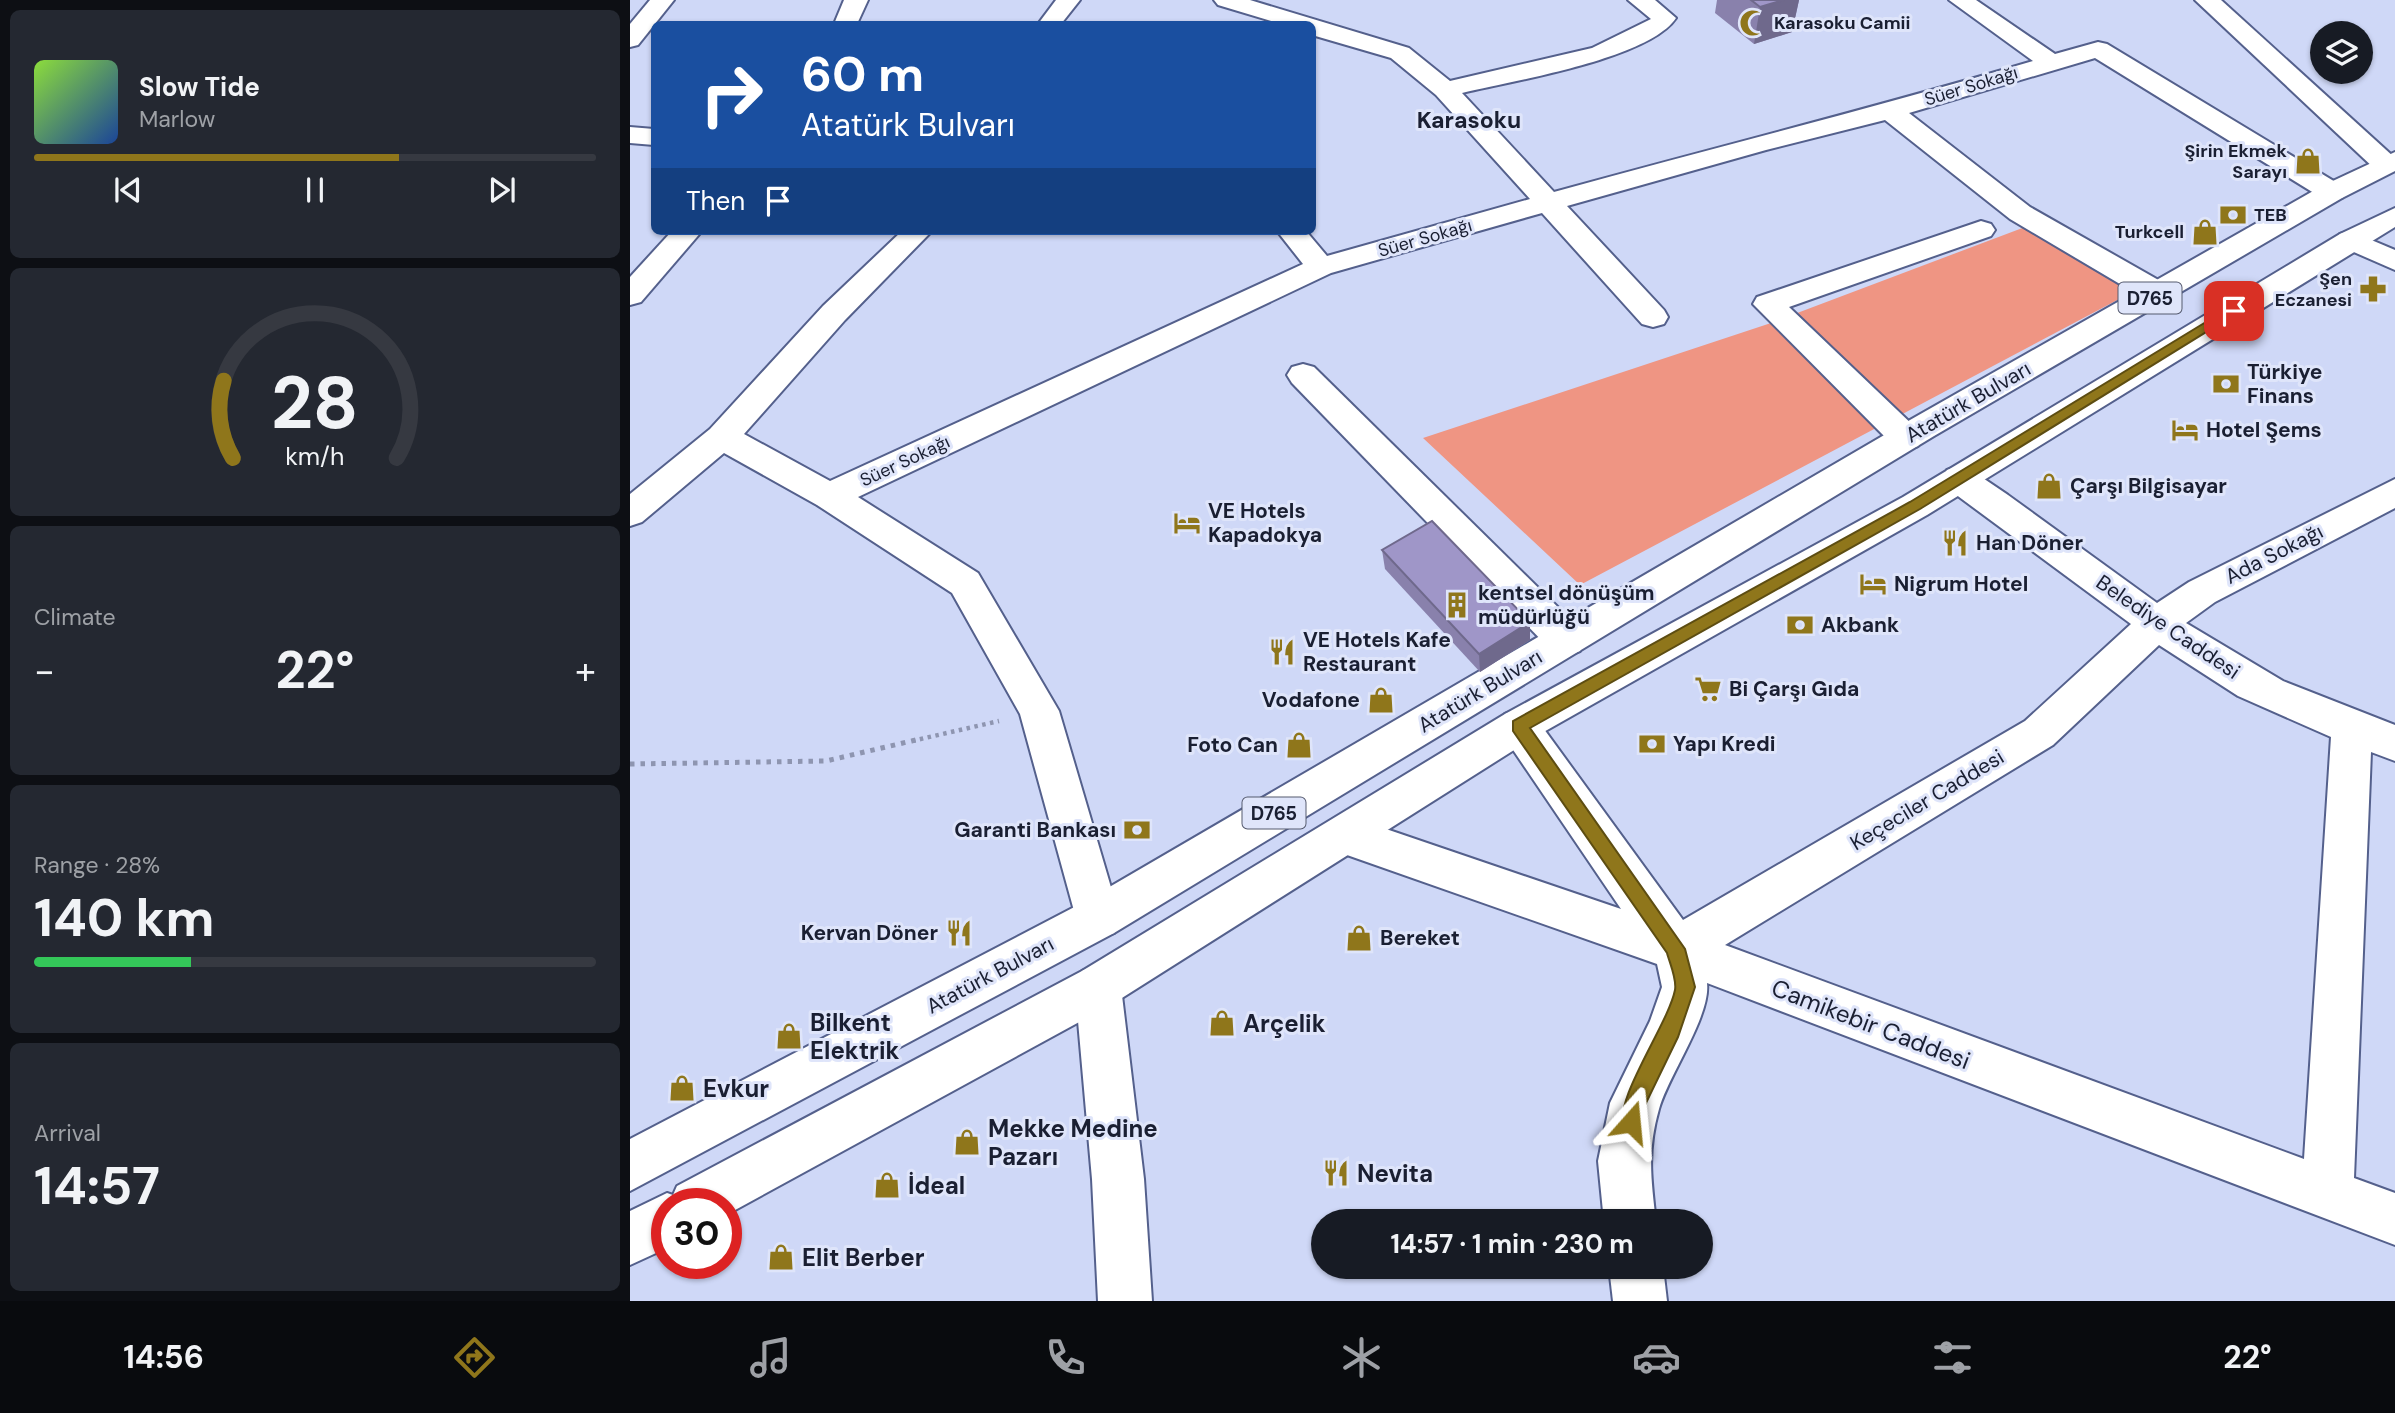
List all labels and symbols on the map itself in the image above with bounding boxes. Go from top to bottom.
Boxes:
mosque icon: Karasoku Camii [1738,8,1768,38]
place label: Karasoku Camii [1774,11,1910,35]
street label: Süer Sokağı [1921,60,2021,112]
district label: Karasoku [1417,105,1521,135]
place label: Şirin Ekmek Sarayı [2184,139,2288,184]
shop icon: Şirin Ekmek Sarayı [2293,146,2323,176]
bank icon: TEB [2218,200,2248,230]
place label: TEB [2254,203,2287,227]
street label: Süer Sokağı [1375,213,1475,263]
shop icon: Turkcell [2190,217,2220,247]
place label: Turkcell [2115,220,2184,244]
place label: Şen Eczanesi [2275,267,2352,312]
pharmacy icon: Şen Eczanesi [2358,274,2388,304]
pin [2204,281,2264,341]
road number: D765 [2118,282,2182,314]
street label: Atatürk Bulvarı [1900,355,2036,449]
place label: Türkiye Finans [2247,358,2322,410]
bank icon: Türkiye Finans [2211,369,2241,399]
hotel icon: Hotel Şems [2170,415,2200,445]
place label: Hotel Şems [2206,416,2322,444]
street label: Süer Sokağı [856,430,954,492]
shop icon: Çarşı Bilgisayar [2034,471,2064,501]
place label: Çarşı Bilgisayar [2070,472,2227,500]
place label: VE Hotels Kapadokya [1208,497,1322,549]
hotel icon: VE Hotels Kapadokya [1172,508,1202,538]
street label: Ada Sokağı [2220,517,2328,591]
restaurant icon: Han Döner [1940,528,1970,558]
place label: Han Döner [1976,529,2083,557]
street label: Belediye Caddesi [2091,568,2245,686]
hotel icon: Nigrum Hotel [1858,569,1888,599]
place label: Nigrum Hotel [1894,570,2028,598]
place label: kentsel dönüşüm müdürlüğü [1478,579,1655,631]
building icon: kentsel dönüşüm müdürlüğü [1442,590,1472,620]
bank icon: Akbank [1785,610,1815,640]
place label: Akbank [1821,611,1899,639]
place label: VE Hotels Kafe Restaurant [1303,626,1451,678]
restaurant icon: VE Hotels Kafe Restaurant [1267,637,1297,667]
street label: Atatürk Bulvarı [1413,643,1547,739]
supermarket icon: Bi Çarşı Gıda [1693,674,1723,704]
place label: Bi Çarşı Gıda [1729,675,1859,703]
shop icon: Vodafone [1366,685,1396,715]
place label: Vodafone [1262,686,1360,714]
bank icon: Yapı Kredi [1637,729,1667,759]
shop icon: Foto Can [1284,730,1314,760]
place label: Yapı Kredi [1673,730,1775,758]
place label: Foto Can [1187,731,1278,759]
street label: Keçeciler Caddesi [1845,743,2009,857]
road number: D765 [1242,798,1306,828]
bank icon: Garanti Bankası [1122,815,1152,845]
place label: Garanti Bankası [954,816,1116,844]
restaurant icon: Kervan Döner [944,918,974,948]
place label: Kervan Döner [801,919,938,947]
shop icon: Bereket [1344,923,1374,953]
place label: Bereket [1380,924,1460,952]
street label: Atatürk Bulvarı [921,930,1059,1020]
street label: Camikebir Caddesi [1767,972,1975,1076]
place label: Bilkent Elektrik [810,1007,900,1066]
shop icon: Arçelik [1207,1008,1237,1038]
place label: Arçelik [1243,1008,1326,1039]
shop icon: Bilkent Elektrik [774,1021,804,1051]
shop icon: Evkur [667,1073,697,1103]
place label: Evkur [703,1073,769,1104]
position arrow [1594,1085,1668,1159]
place label: Mekke Medine Pazarı [988,1113,1158,1172]
shop icon: Mekke Medine Pazarı [952,1127,982,1157]
restaurant icon: Nevita [1321,1158,1351,1188]
place label: Nevita [1357,1158,1433,1189]
shop icon: İdeal [872,1170,902,1200]
place label: İdeal [908,1170,965,1201]
speed limit sign: 30 [651,1188,742,1279]
shop icon: Elit Berber [766,1242,796,1272]
place label: Elit Berber [802,1242,925,1273]

